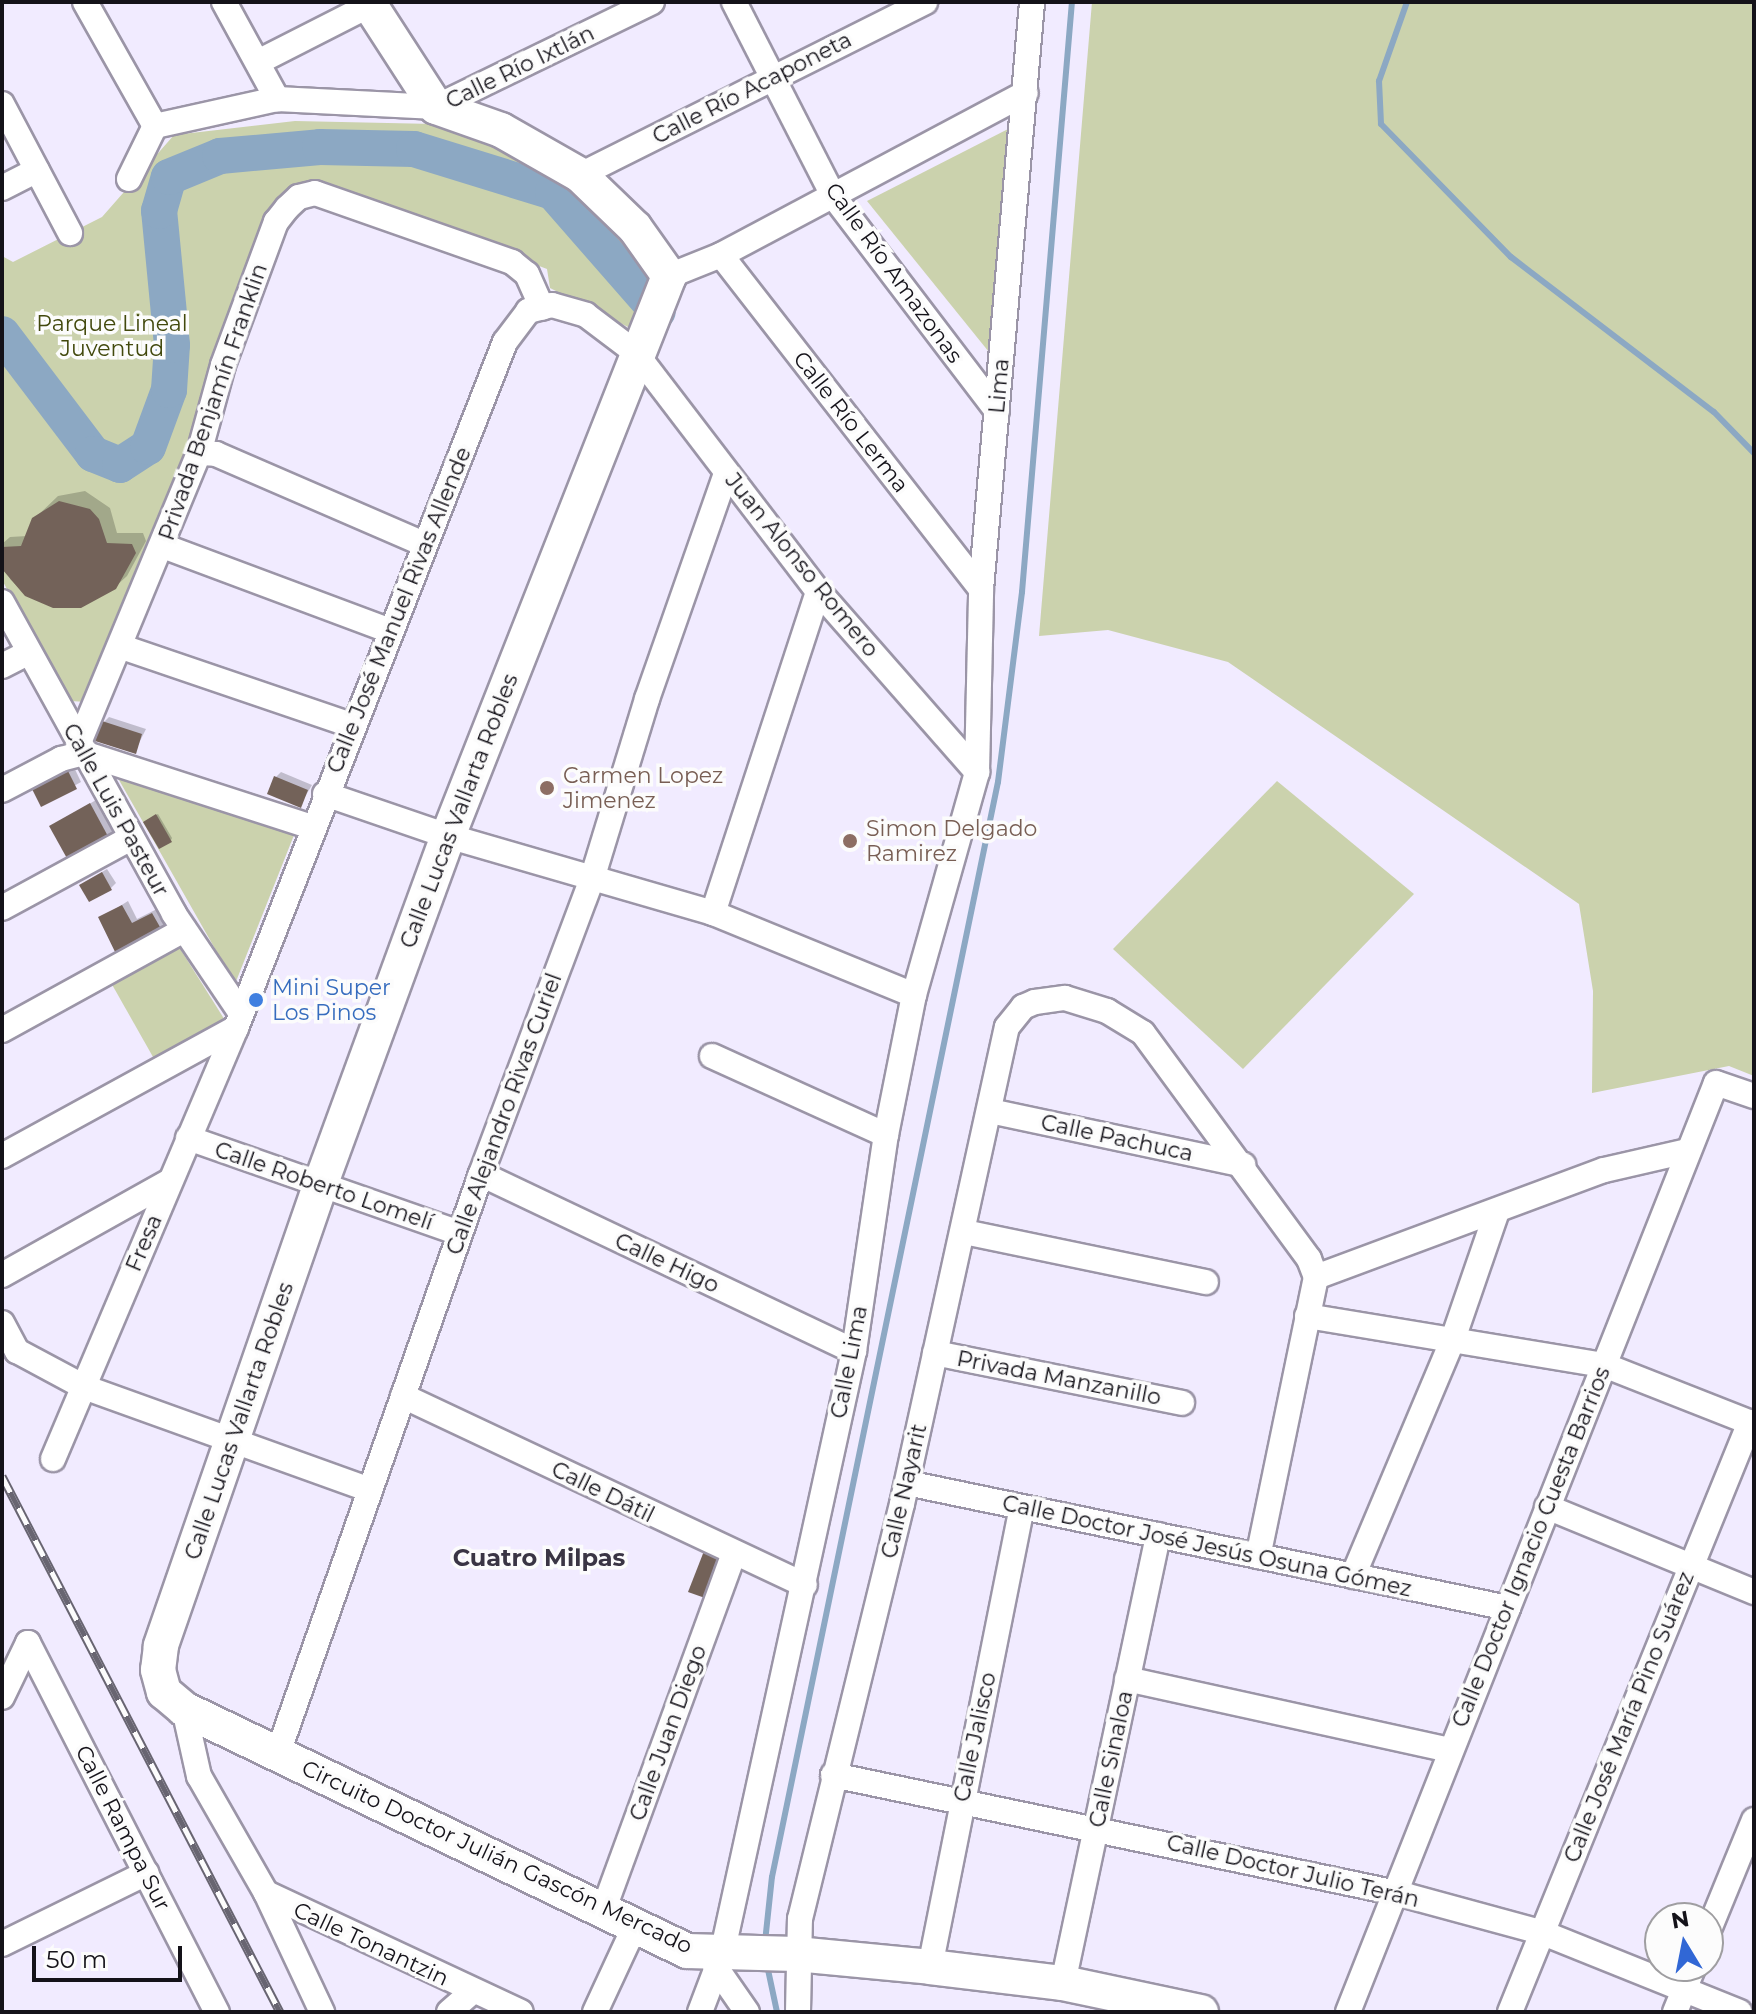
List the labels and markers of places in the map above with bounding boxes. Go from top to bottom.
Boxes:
place label: Carmen Lopez Jimenez [563,762,723,814]
marker: Carmen Lopez Jimenez [538,779,556,797]
place label: Simon Delgado Ramirez [866,815,1037,866]
marker: Simon Delgado Ramirez [841,832,859,850]
place label: Mini Super Los Pinos [272,974,391,1026]
marker: Mini Super Los Pinos [247,991,265,1009]

